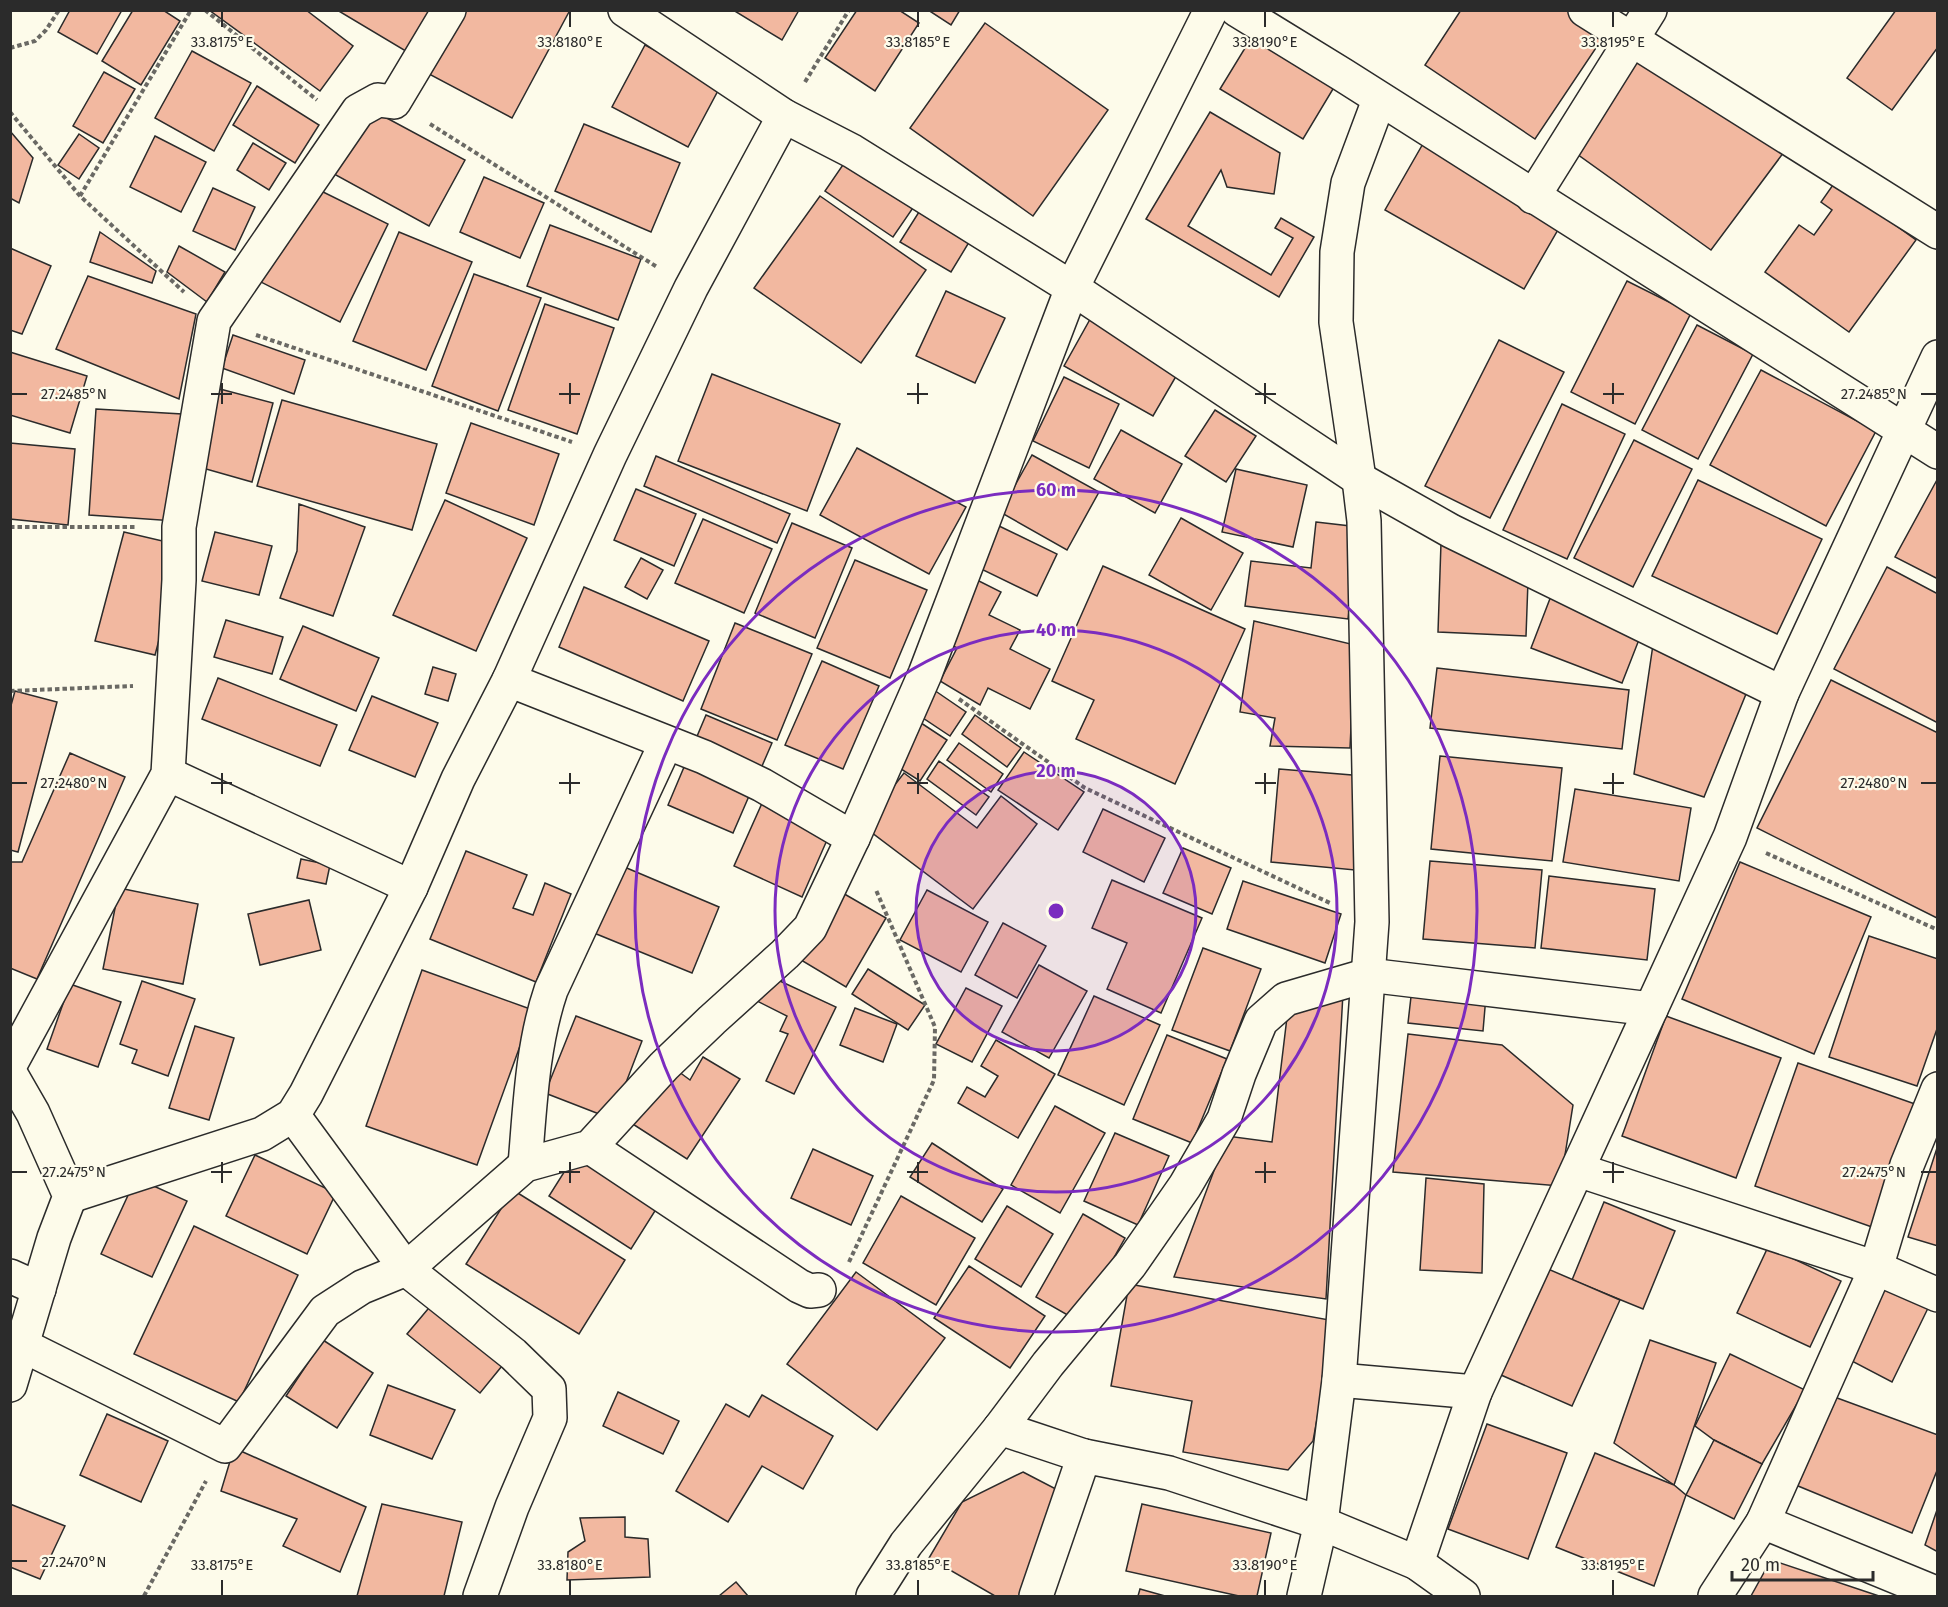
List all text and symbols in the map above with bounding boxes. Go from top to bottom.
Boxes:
text: 33.8175°E [191,33,253,51]
text: 33.8180°E [537,33,603,51]
text: 33.8185°E [886,33,950,51]
text: 33.8190°E [1233,33,1298,51]
text: 33.8195°E [1581,33,1645,51]
text: 27.2485°N [41,385,107,403]
text: 27.2485°N [1841,385,1907,403]
text: 60 m [1036,479,1076,501]
text: 40 m [1036,619,1076,641]
text: 20 m [1036,760,1076,782]
text: 27.2480°N [40,774,108,792]
text: 27.2480°N [1840,774,1908,792]
centre of rings [1046,901,1066,921]
text: 27.2475°N [42,1163,106,1181]
text: 27.2475°N [1842,1163,1906,1181]
scale bar [1732,1544,1873,1582]
text: 27.2470°N [41,1553,107,1571]
text: 20 m [1741,1554,1780,1576]
text: 33.8175°E [191,1556,253,1574]
text: 33.8180°E [537,1556,603,1574]
text: 33.8185°E [886,1556,950,1574]
text: 33.8190°E [1233,1556,1298,1574]
text: 33.8195°E [1581,1556,1645,1574]

